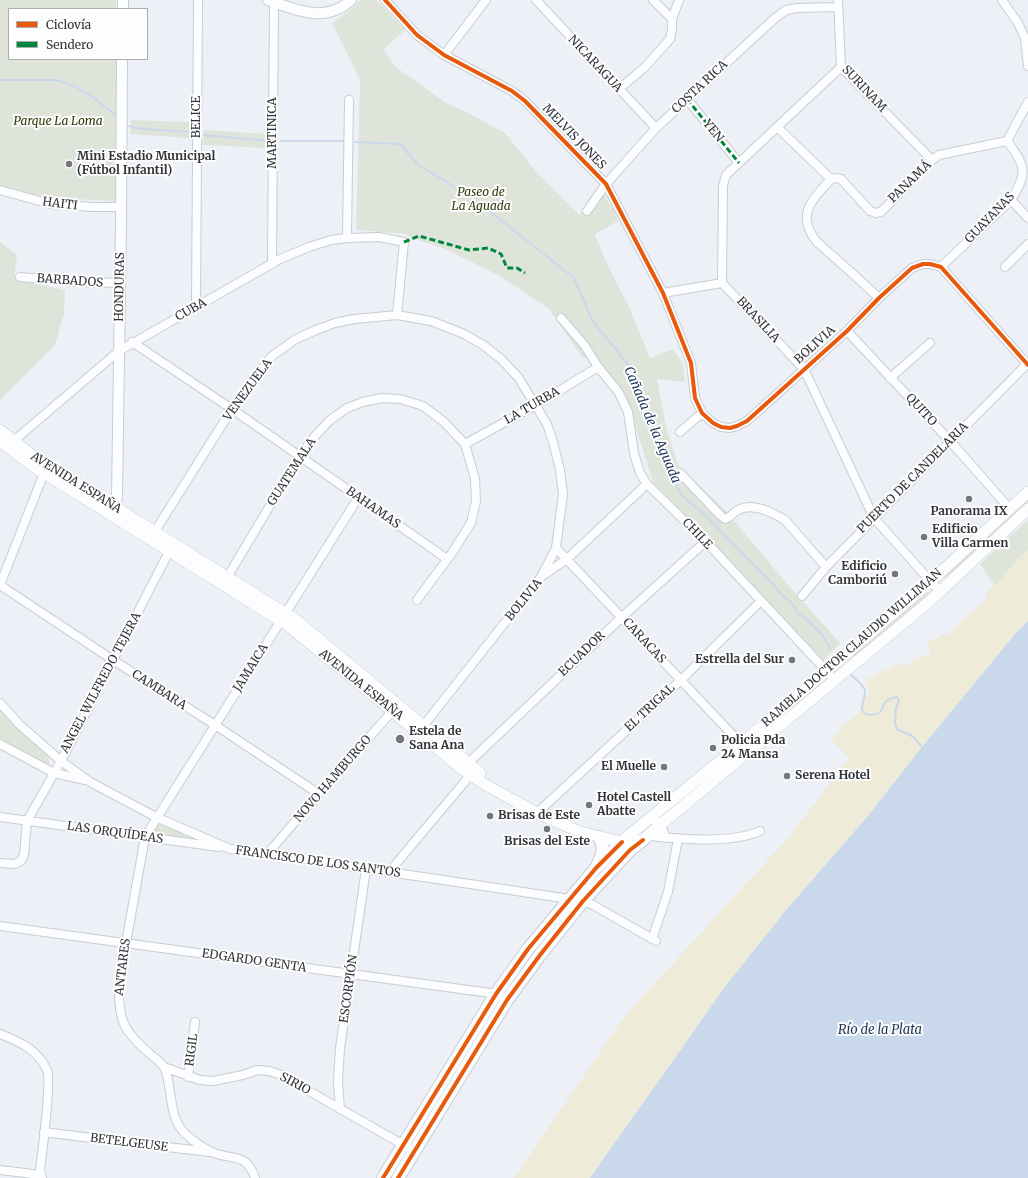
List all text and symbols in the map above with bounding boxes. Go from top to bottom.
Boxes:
legend [8,8,148,60]
text: Ciclovía [46,17,91,32]
street label: NICARAGUA [565,33,625,95]
text: Sendero [46,37,93,52]
street label: COSTA RICA [669,57,731,117]
street label: SURINAM [839,63,889,115]
street label: BELICE [190,96,204,138]
street label: MARTINICA [266,97,280,169]
street label: MELVIS JONES [539,101,609,173]
park label: Parque La Loma [13,115,103,129]
street label: YEN [700,117,726,145]
place label: Mini Estadio Municipal (Fútbol Infantil) [77,150,215,178]
street label: PANAMÁ [886,158,934,206]
marker: Mini Estadio Municipal (Fútbol Infantil) [64,159,74,169]
park label: Paseo de La Aguada [451,186,511,214]
street label: GUAYANAS [962,190,1018,246]
street label: HAITI [42,195,78,213]
street label: HONDURAS [112,252,128,322]
street label: BARBADOS [36,271,104,291]
street label: BRASILIA [733,294,783,346]
street label: CUBA [173,296,209,324]
street label: BOLIVIA [792,323,838,367]
street label: VENEZUELA [221,356,275,424]
water label: Cañada de la Aguada [620,364,684,486]
street label: LA TURBA [502,384,562,428]
street label: QUITO [902,391,940,429]
street label: PUERTO DE CANDELARIA [855,420,971,536]
street label: GUATEMALA [265,435,319,509]
street label: AVENIDA ESPAÑA [28,449,124,517]
street label: BAHAMAS [343,484,403,532]
marker: Panorama IX [964,494,974,504]
place label: Panorama IX [930,505,1008,519]
street label: CHILE [679,516,715,552]
place label: Edificio Villa Carmen [932,523,1008,551]
marker: Edificio Villa Carmen [919,532,929,542]
place label: Edificio Camboriú [828,560,887,588]
street label: RAMBLA DOCTOR CLAUDIO WILLIMAN [759,566,945,730]
marker: Edificio Camboriú [890,569,900,579]
street label: BOLIVIA [503,576,545,624]
street label: ANGEL WILFREDO TEJERA [58,610,144,756]
street label: CARACAS [619,615,669,667]
street label: ECUADOR [556,628,608,680]
street label: JAMAICA [231,641,271,695]
street label: AVENIDA ESPAÑA [316,647,406,723]
place label: Estrella del Sur [695,653,784,667]
marker: Estrella del Sur [787,655,797,665]
street label: CAMBARA [129,667,189,713]
street label: EL TRIGAL [622,681,678,735]
place label: Estela de Sana Ana [409,725,464,753]
street label: NOVO HAMBURGO [291,733,375,825]
marker: Estela de Sana Ana [394,733,406,745]
place label: Policia Pda 24 Mansa [721,734,785,762]
marker: Policia Pda 24 Mansa [708,743,718,753]
place label: El Muelle [601,760,656,774]
marker: El Muelle [659,762,669,772]
place label: Serena Hotel [795,769,870,783]
marker: Serena Hotel [782,771,792,781]
place label: Hotel Castell Abatte [597,791,671,819]
marker: Hotel Castell Abatte [584,800,594,810]
place label: Brisas de Este [498,809,580,823]
marker: Brisas de Este [485,811,495,821]
street label: LAS ORQUÍDEAS [66,819,164,847]
marker: Brisas del Este [542,824,552,834]
place label: Brisas del Este [504,835,590,849]
street label: FRANCISCO DE LOS SANTOS [234,843,402,881]
street label: ANTARES [112,938,134,996]
street label: EDGARDO GENTA [201,947,307,975]
street label: ESCORPIÓN [337,954,361,1024]
water label: Río de la Plata [838,1022,922,1038]
street label: RIGIL [183,1033,201,1067]
street label: SIRIO [277,1070,313,1098]
street label: BETELGEUSE [89,1131,169,1155]

